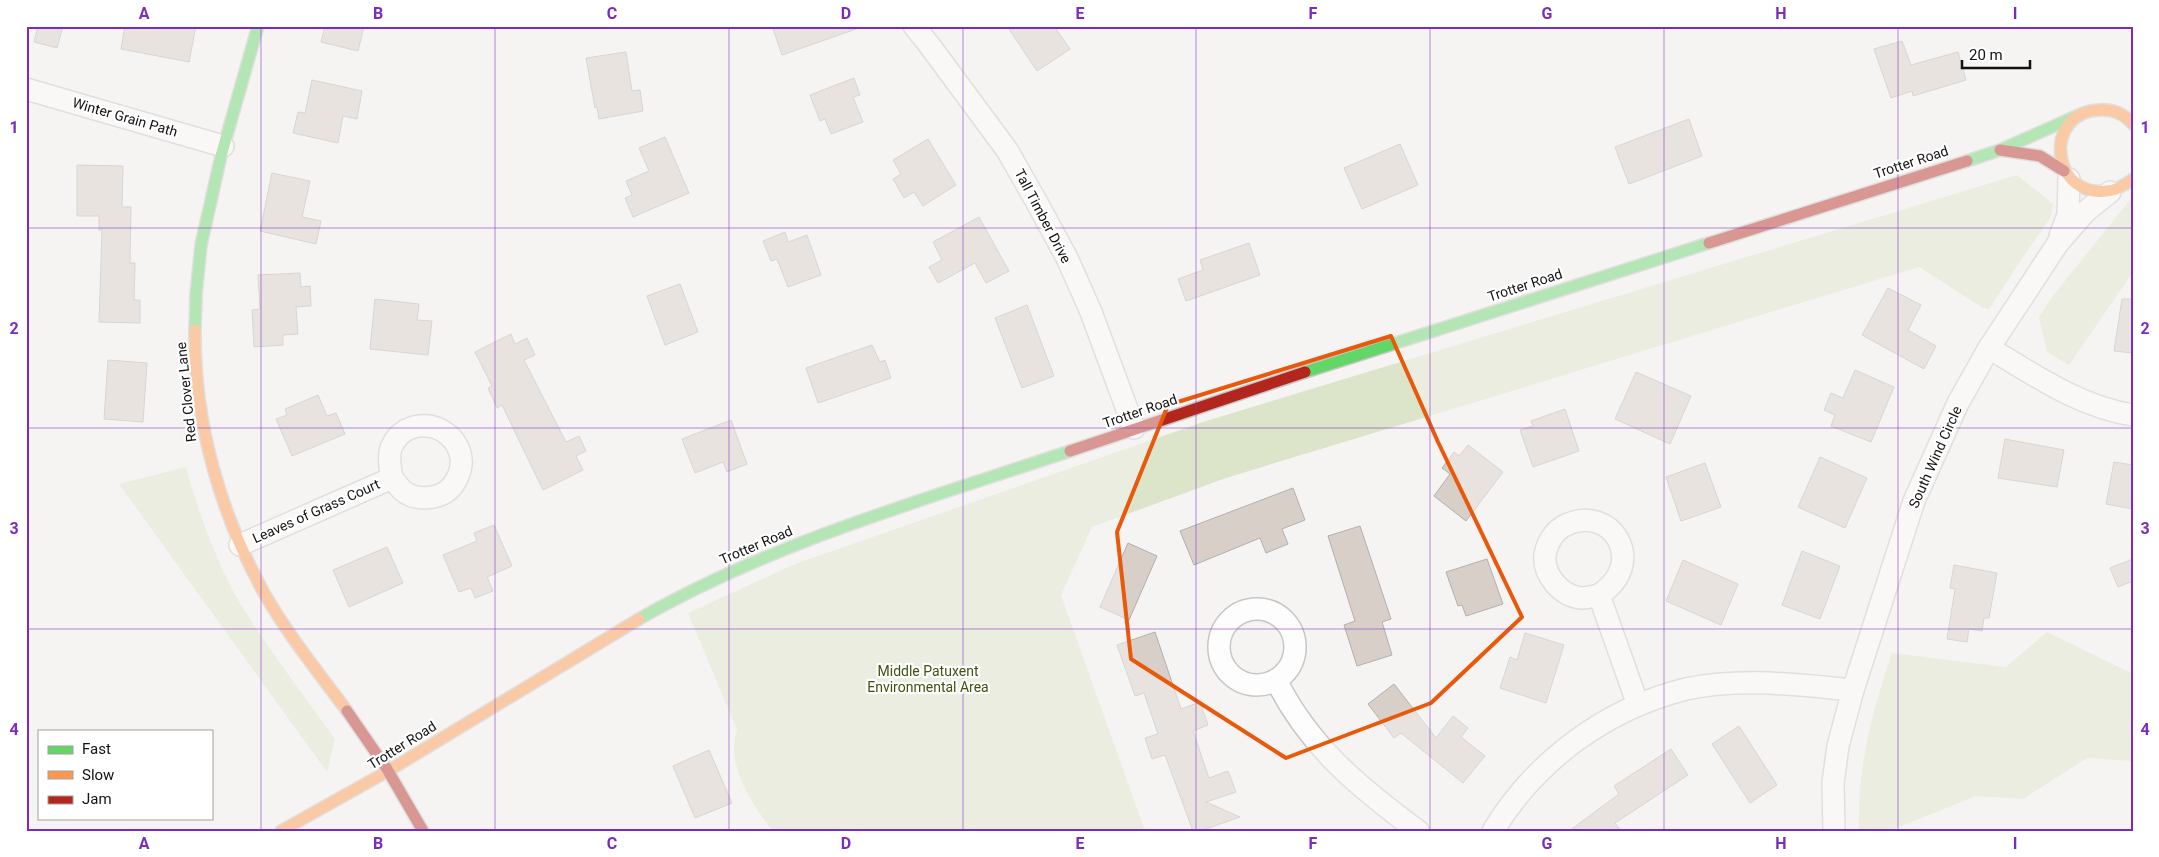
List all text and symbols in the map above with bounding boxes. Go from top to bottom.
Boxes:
text: A [139,4,150,23]
text: B [373,4,383,23]
text: C [607,4,617,23]
text: D [841,4,851,23]
text: E [1076,4,1085,23]
text: F [1309,4,1318,23]
text: G [1542,4,1553,23]
text: H [1775,4,1787,23]
text: I [2013,4,2017,23]
scale bar [1962,38,2029,70]
text: 20 m [1969,46,2003,64]
street label: Winter Grain Path [71,94,179,140]
text: 1 [9,118,19,137]
text: 1 [2140,118,2150,137]
street label: Trotter Road [1872,142,1950,182]
street label: Tall Timber Drive [1011,166,1075,266]
street label: Trotter Road [1486,265,1564,305]
text: 2 [9,319,19,338]
text: 2 [2140,319,2150,338]
street label: Red Clover Lane [173,341,199,443]
street label: Trotter Road [1101,391,1179,431]
street label: South Wind Circle [1905,404,1965,510]
street label: Leaves of Grass Court [250,476,383,546]
text: 3 [9,519,19,538]
text: 3 [2140,519,2150,538]
street label: Trotter Road [717,523,795,567]
park label: Middle Patuxent Environmental Area [867,663,989,695]
street label: Trotter Road [365,718,439,772]
text: 4 [9,720,19,739]
text: 4 [2140,720,2150,739]
legend [38,730,212,820]
text: Fast [82,740,111,758]
text: Slow [82,766,114,784]
text: Jam [82,790,112,808]
text: A [139,834,150,853]
text: B [373,834,383,853]
text: C [607,834,617,853]
text: D [841,834,851,853]
text: E [1076,834,1085,853]
text: F [1309,834,1318,853]
text: G [1542,834,1553,853]
text: H [1775,834,1787,853]
text: I [2013,834,2017,853]

